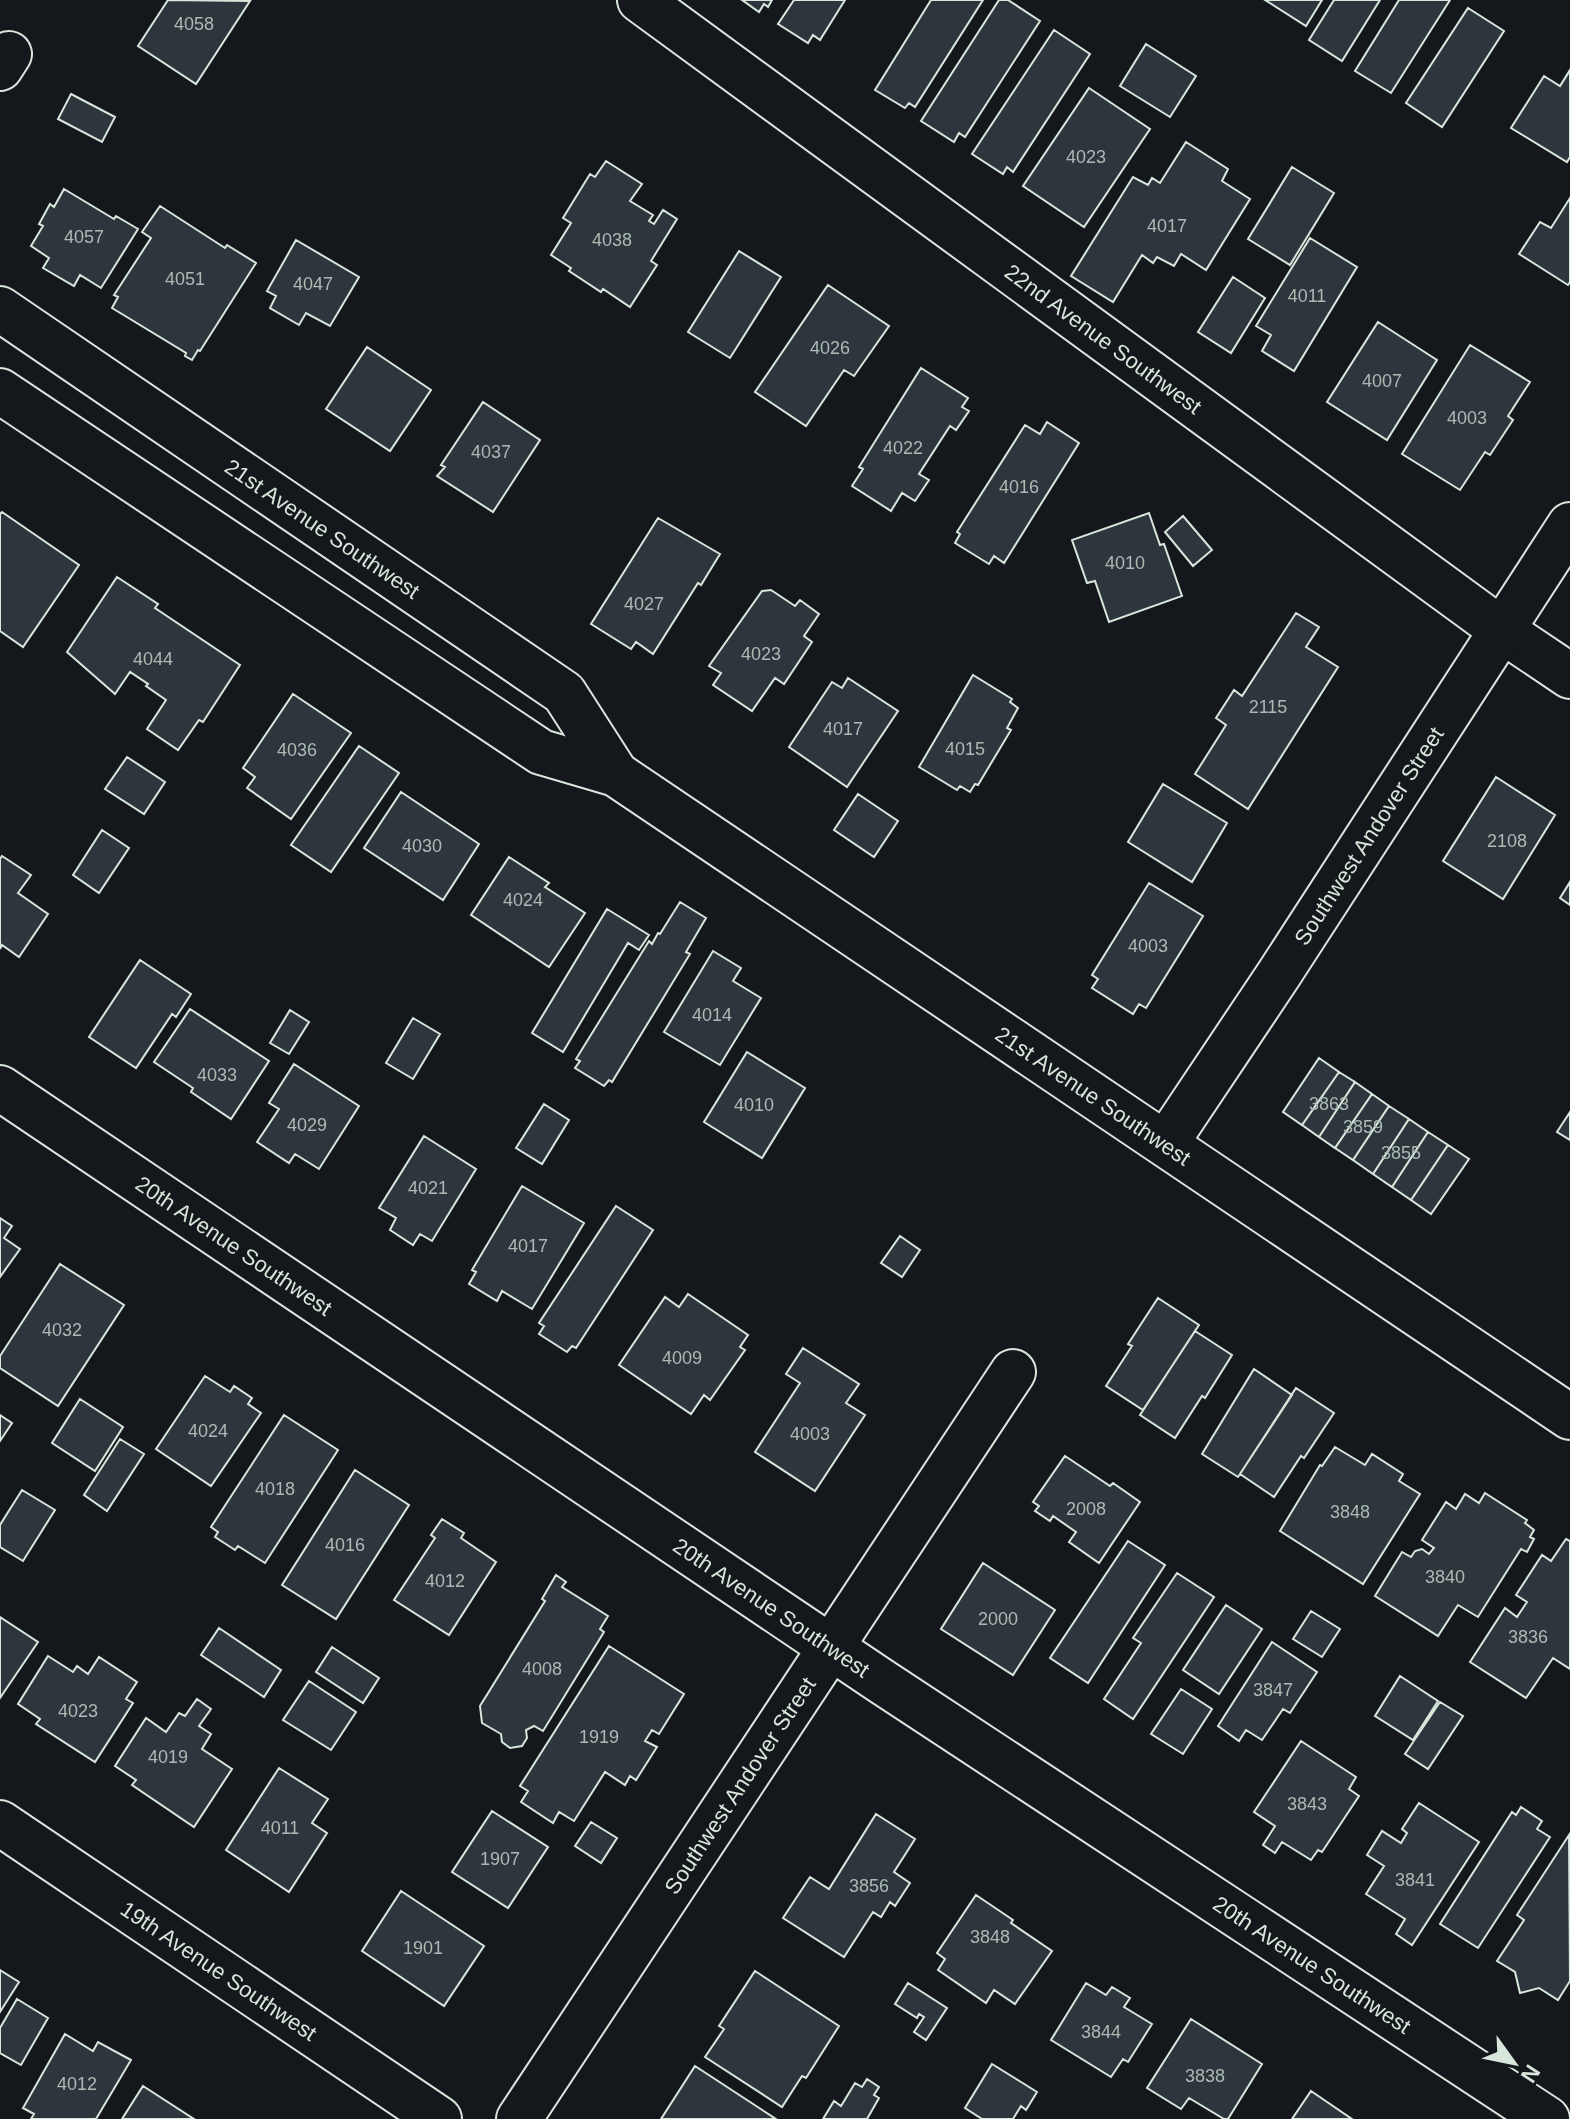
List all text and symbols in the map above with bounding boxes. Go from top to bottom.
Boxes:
house number: 4058 [174,14,214,34]
house number: 4023 [1066,147,1106,167]
house number: 4017 [1147,216,1187,236]
house number: 4057 [64,227,104,247]
house number: 4038 [592,230,632,250]
street label: 22nd Avenue Southwest [1000,259,1206,419]
house number: 4051 [165,269,205,289]
house number: 4047 [293,274,333,294]
house number: 4011 [1288,286,1326,306]
house number: 4026 [810,338,850,358]
house number: 4007 [1362,371,1402,391]
house number: 4003 [1447,408,1487,428]
house number: 4022 [883,438,923,458]
house number: 4037 [471,442,511,462]
street label: 21st Avenue Southwest [220,454,424,603]
house number: 4016 [999,477,1039,497]
house number: 4010 [1105,553,1145,573]
house number: 4027 [624,594,664,614]
house number: 4023 [741,644,781,664]
house number: 4044 [133,649,173,669]
house number: 2115 [1249,697,1287,717]
house number: 4017 [823,719,863,739]
street label: Southwest Andover Street [1289,722,1448,949]
house number: 4015 [945,739,985,759]
house number: 4036 [277,740,317,760]
house number: 2108 [1487,831,1527,851]
house number: 4030 [402,836,442,856]
house number: 4024 [503,890,543,910]
house number: 4003 [1128,936,1168,956]
house number: 4014 [692,1005,732,1025]
street label: 21st Avenue Southwest [991,1021,1195,1170]
house number: 4033 [197,1065,237,1085]
house number: 3863 [1309,1094,1349,1114]
house number: 4010 [734,1095,774,1115]
house number: 4029 [287,1115,327,1135]
house number: 3859 [1343,1117,1383,1137]
house number: 3855 [1381,1143,1421,1163]
street label: 20th Avenue Southwest [131,1171,337,1320]
house number: 4021 [408,1178,448,1198]
house number: 4017 [508,1236,548,1256]
house number: 4032 [42,1320,82,1340]
house number: 4009 [662,1348,702,1368]
house number: 4024 [188,1421,228,1441]
house number: 4003 [790,1424,830,1444]
house number: 4018 [255,1479,295,1499]
house number: 2008 [1066,1499,1106,1519]
house number: 3848 [1330,1502,1370,1522]
street label: 20th Avenue Southwest [669,1532,874,1682]
house number: 4016 [325,1535,365,1555]
house number: 3840 [1425,1567,1465,1587]
house number: 4012 [425,1571,465,1591]
house number: 2000 [978,1609,1018,1629]
house number: 3836 [1508,1627,1548,1647]
house number: 4008 [522,1659,562,1679]
street label: Southwest Andover Street [659,1672,820,1898]
house number: 3847 [1253,1680,1293,1700]
house number: 4023 [58,1701,98,1721]
house number: 1919 [579,1727,619,1747]
house number: 4019 [148,1747,188,1767]
house number: 3843 [1287,1794,1327,1814]
house number: 4011 [261,1818,299,1838]
house number: 1907 [480,1849,520,1869]
house number: 3841 [1395,1870,1435,1890]
house number: 3856 [849,1876,889,1896]
street label: 20th Avenue Southwest [1209,1891,1416,2038]
street label: 19th Avenue Southwest [116,1896,322,2046]
house number: 3848 [970,1927,1010,1947]
house number: 1901 [403,1938,443,1958]
house number: 3844 [1081,2022,1121,2042]
north arrow [1474,2023,1554,2103]
text: N [1516,2060,1545,2087]
house number: 3838 [1185,2066,1225,2086]
house number: 4012 [57,2074,97,2094]

